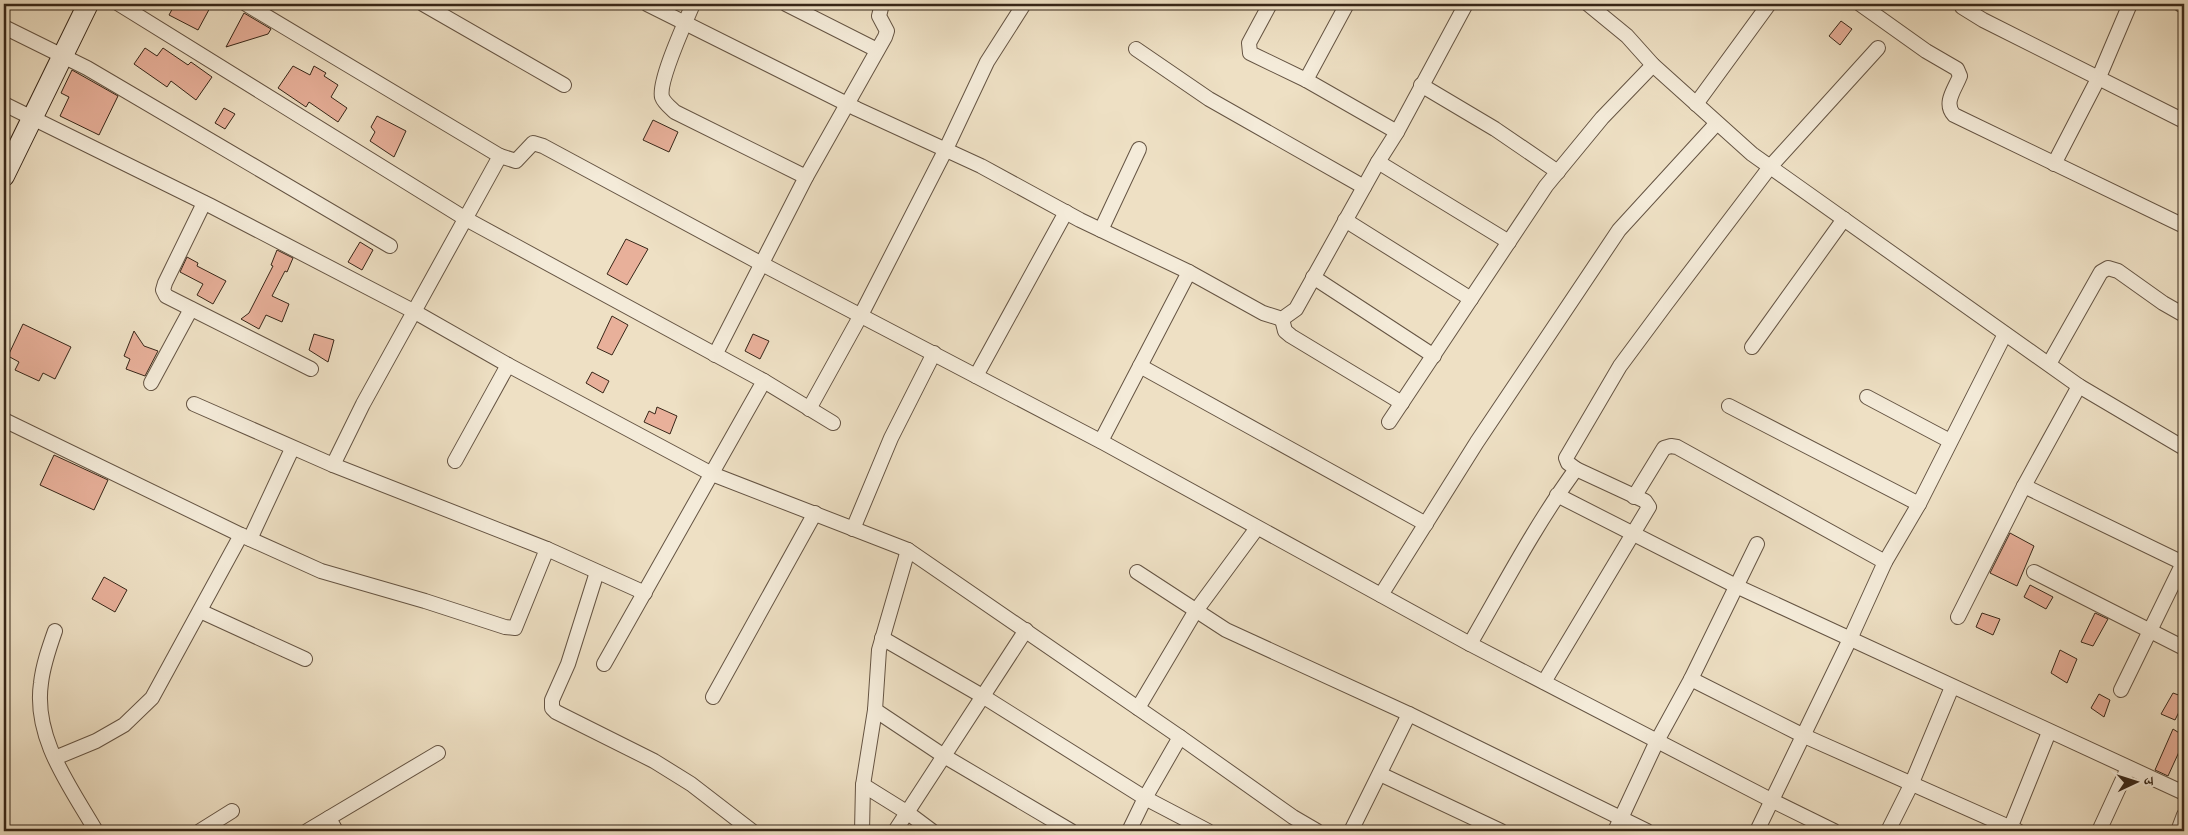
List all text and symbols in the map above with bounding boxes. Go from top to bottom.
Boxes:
north arrow [2110,758,2160,808]
text: उ [2140,776,2157,786]

